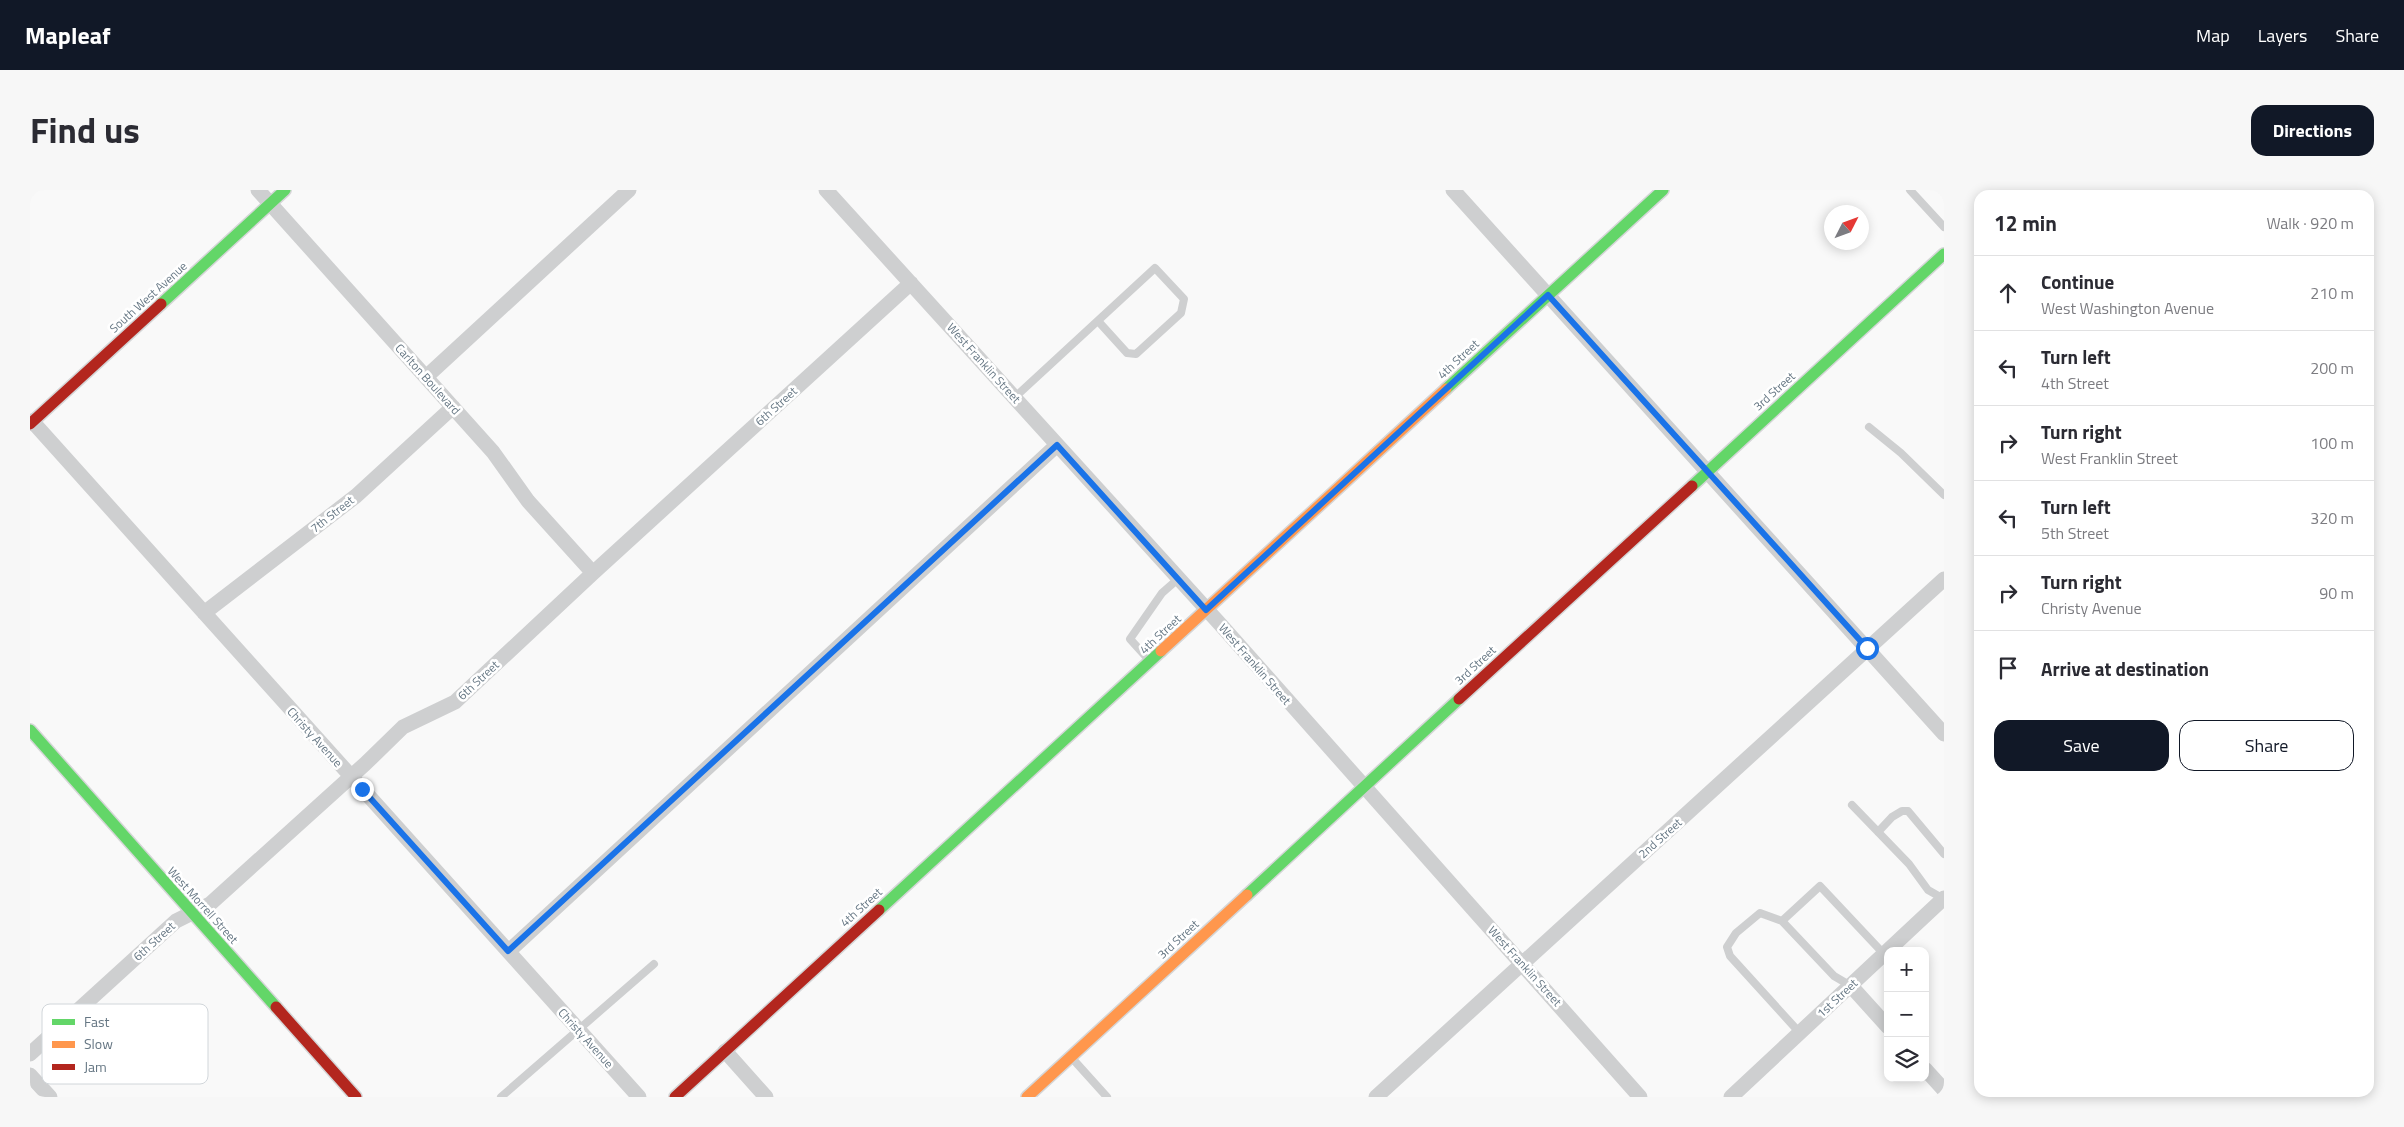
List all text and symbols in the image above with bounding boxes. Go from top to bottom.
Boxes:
text: Mapleaf [25,17,110,53]
text: Map [2196,22,2230,49]
text: Layers [2258,22,2307,49]
text: Share [2335,22,2379,49]
text: Find us [30,103,140,157]
button: Directions [2251,105,2374,156]
north arrow [1824,205,1869,250]
text: 12 min [1994,207,2057,239]
text: Walk · 920 m [2266,211,2354,235]
street label: South West Avenue [105,257,191,337]
text: Continue [2041,267,2114,296]
icon: ahead [1994,279,2022,307]
text: 210 m [2310,281,2354,305]
text: West Washington Avenue [2041,296,2214,320]
street label: West Franklin Street [943,318,1026,408]
street label: 4th Street [1433,334,1484,383]
street label: Carlton Boulevard [391,339,465,419]
text: Turn left [2041,342,2111,371]
icon: left [1994,354,2022,382]
text: 200 m [2310,356,2354,380]
street label: 3rd Street [1749,366,1800,415]
text: 4th Street [2041,371,2109,395]
street label: 6th Street [751,381,802,430]
text: Turn right [2041,417,2122,446]
icon: right [1994,429,2022,457]
text: 100 m [2310,431,2354,455]
text: West Franklin Street [2041,446,2178,470]
street label: 7th Street [306,490,359,537]
text: Turn left [2041,492,2111,521]
icon: left [1994,504,2022,532]
text: 320 m [2310,506,2354,530]
text: 5th Street [2041,521,2109,545]
text: Turn right [2041,567,2122,596]
icon: right [1994,579,2022,607]
text: 90 m [2319,581,2354,605]
text: Christy Avenue [2041,596,2142,620]
street label: 4th Street [1135,609,1186,658]
street label: West Franklin Street [1214,619,1296,710]
route start [1856,637,1879,660]
street label: 3rd Street [1450,640,1501,689]
icon: arrive [1994,654,2022,682]
text: Arrive at destination [2041,654,2209,683]
street label: 6th Street [453,655,504,704]
street label: Christy Avenue [283,703,347,771]
button: Save [1994,720,2169,771]
button: Share [2179,720,2354,771]
route end [351,778,374,801]
street label: 2nd Street [1634,813,1687,863]
street label: West Morrell Street [163,862,244,949]
street label: 4th Street [836,882,887,931]
street label: 3rd Street [1153,914,1204,963]
street label: 6th Street [129,916,180,965]
street label: West Franklin Street [1484,921,1567,1011]
map controls [1884,947,1929,1082]
button: + [1884,947,1929,992]
street label: 1st Street [1812,973,1862,1022]
button: − [1884,992,1929,1037]
legend [42,1004,208,1084]
street label: Christy Avenue [554,1004,618,1072]
text: Fast [84,1011,109,1032]
text: Slow [84,1033,113,1054]
button: layers [1884,1037,1929,1082]
text: Jam [84,1056,107,1077]

